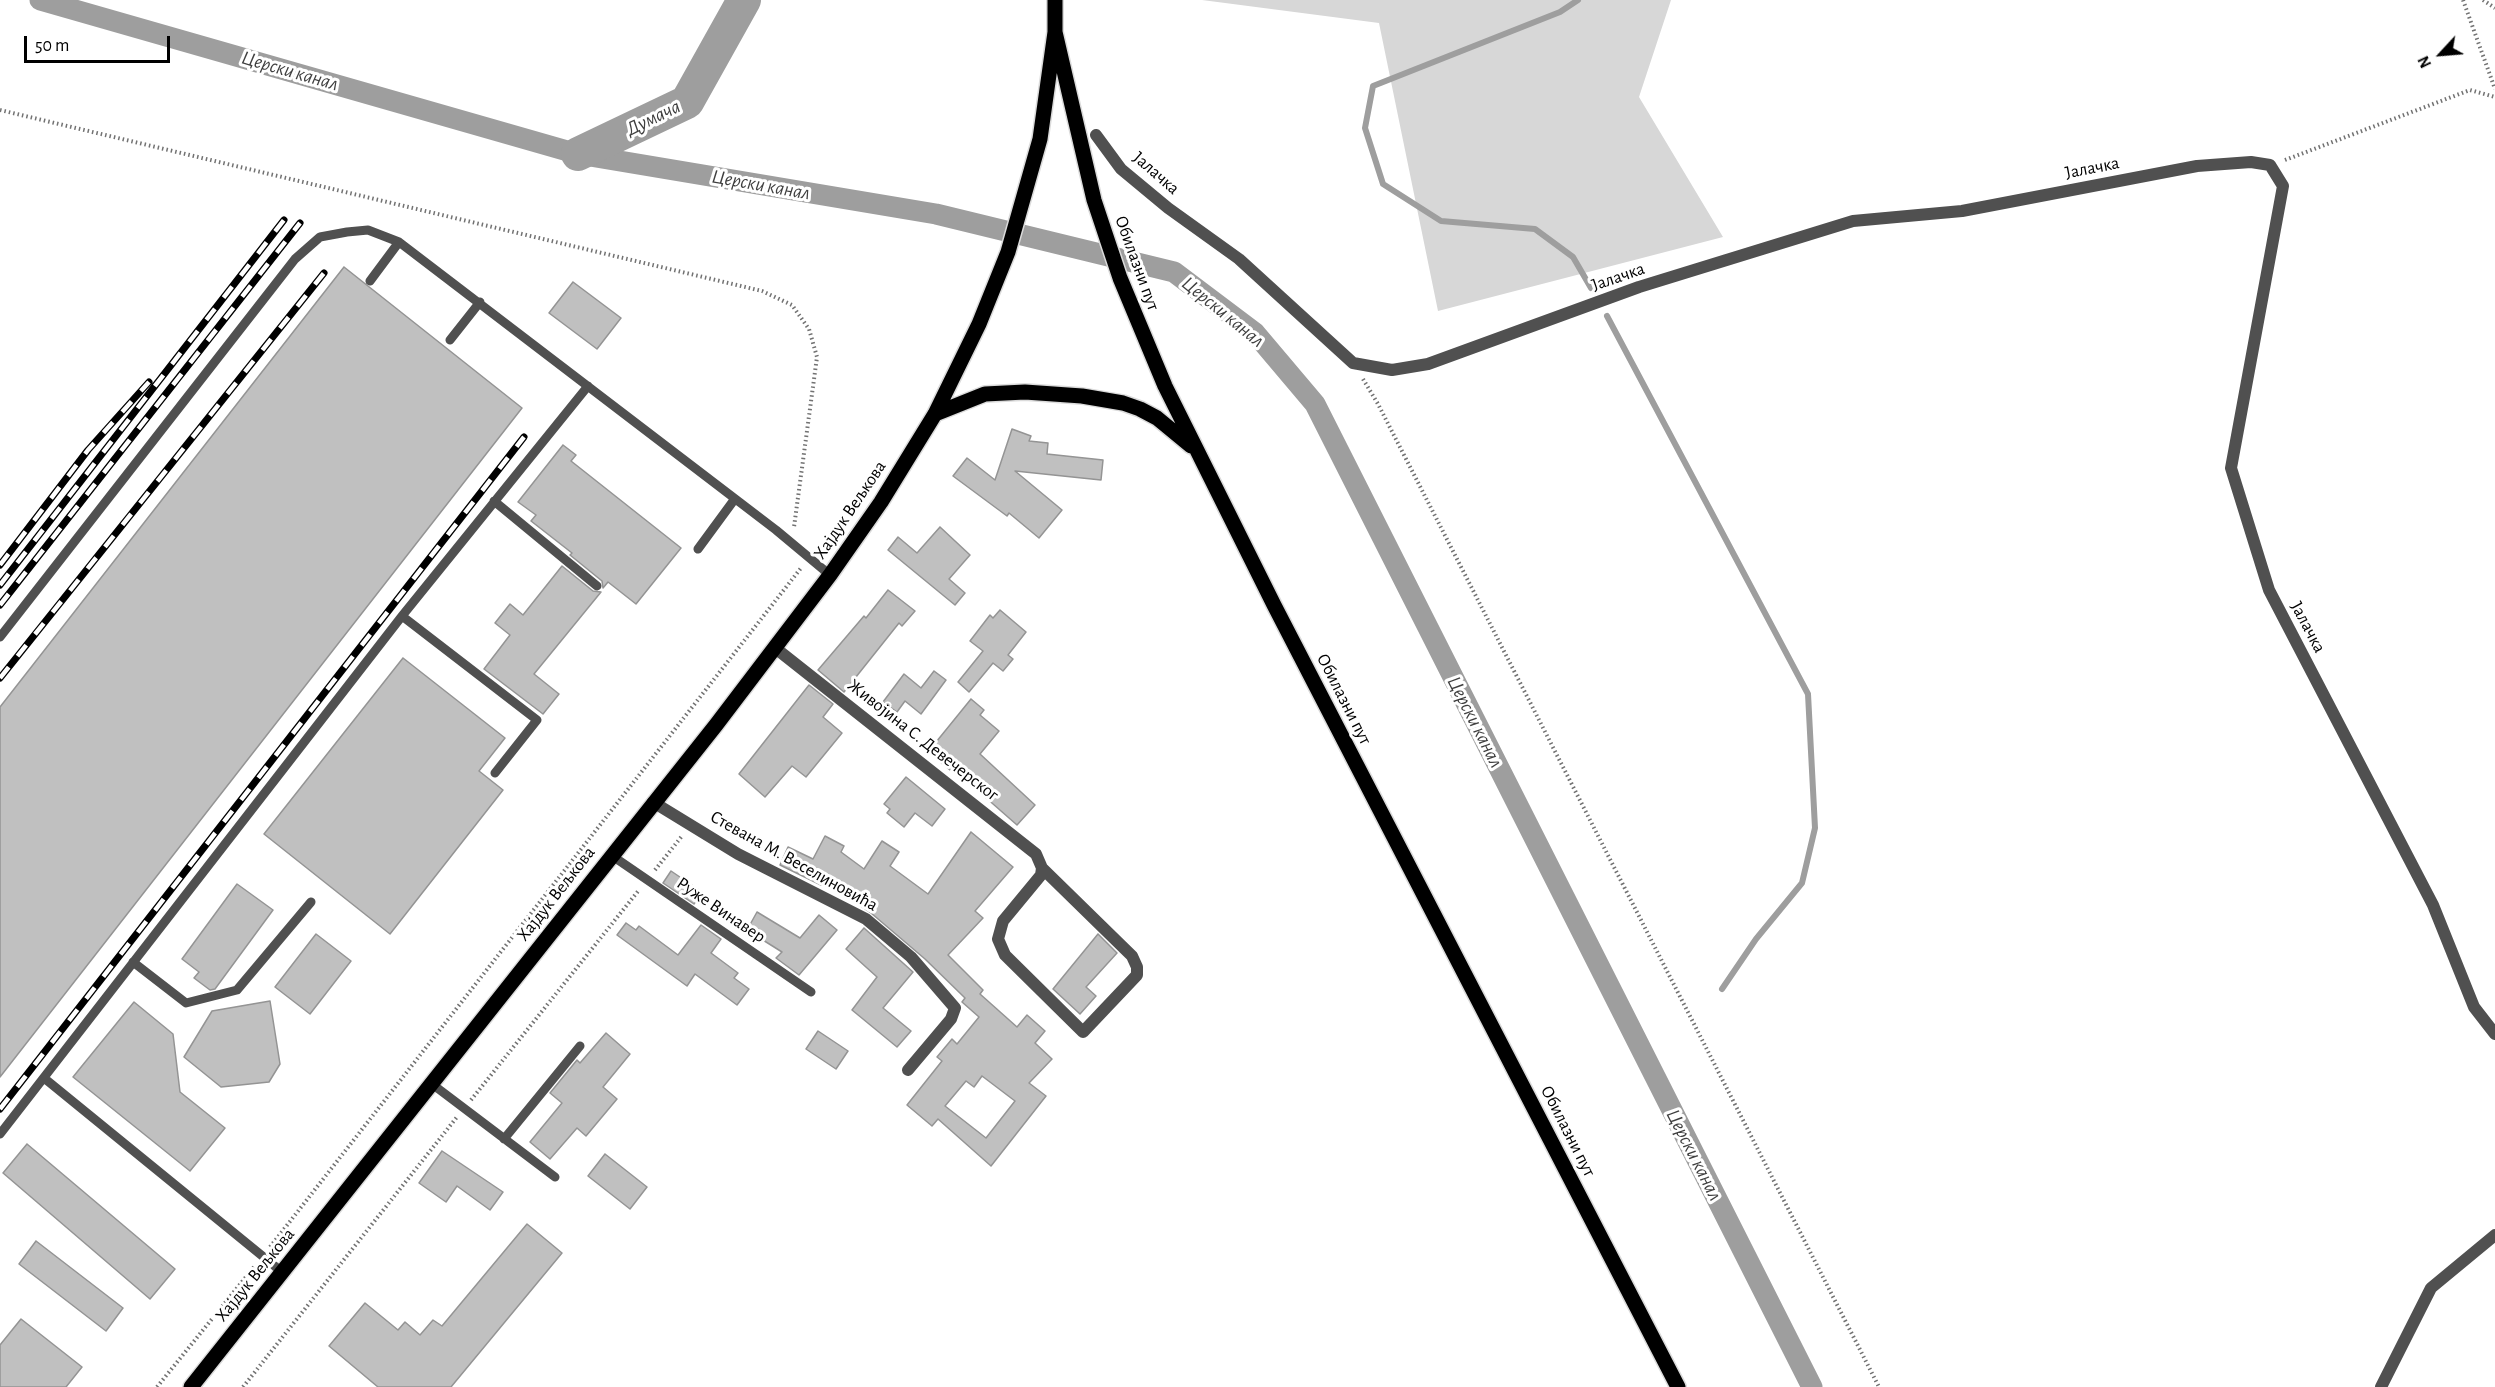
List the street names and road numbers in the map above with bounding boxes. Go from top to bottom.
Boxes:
street label: Јалачка [1128,147,1184,199]
street label: Јалачка [2063,152,2121,184]
street label: Обилазни пут [1110,213,1164,313]
street label: Јалачка [1588,258,1648,296]
street label: Хајдук Вељкова [809,457,891,563]
street label: Јалачка [2286,598,2330,656]
street label: Обилазни пут [1312,650,1376,748]
street label: Живојина С. Девечерског [843,674,1003,806]
street label: Стевана М. Веселиновића [706,806,882,916]
street label: Хајдук Вељкова [512,842,600,946]
street label: Руже Винавер [672,872,770,948]
street label: Обилазни пут [1536,1082,1600,1180]
street label: Хајдук Вељкова [211,1224,299,1326]

